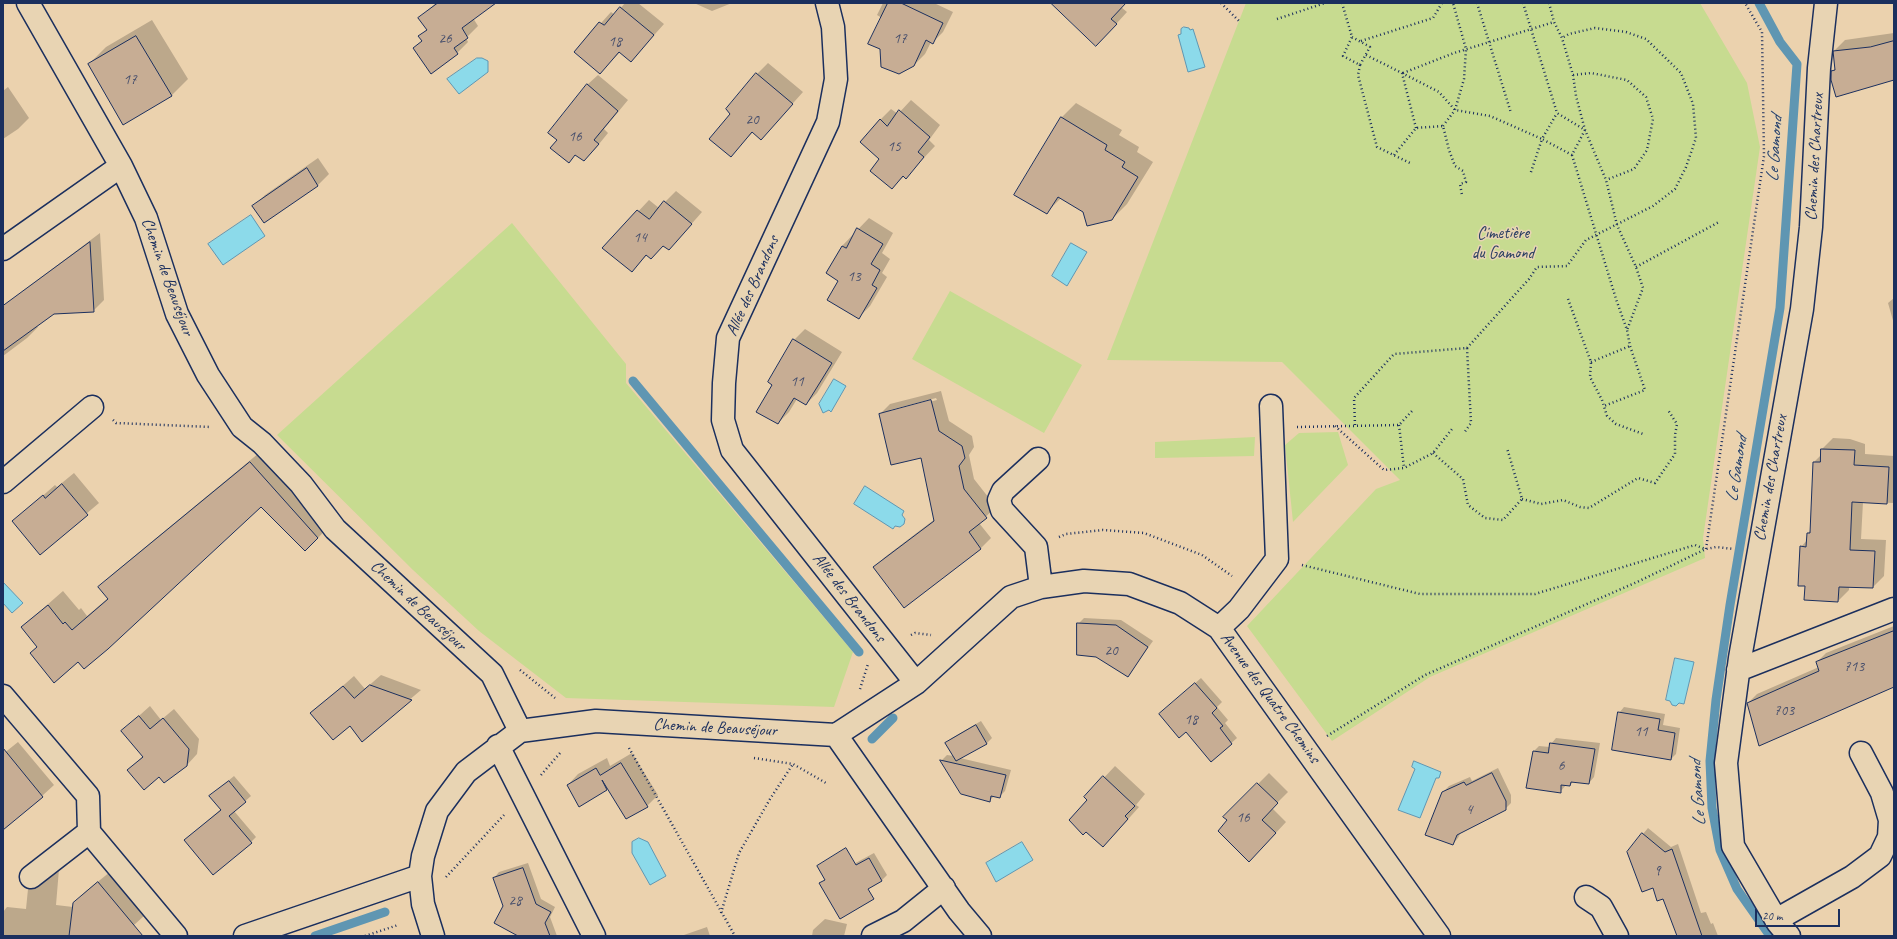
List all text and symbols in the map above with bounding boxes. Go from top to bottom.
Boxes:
house number: 26 [438,30,452,48]
house number: 17 [893,30,907,48]
house number: 18 [608,33,622,51]
house number: 17 [123,71,137,89]
street label: Chemin des Chartreux [1801,93,1829,221]
house number: 20 [745,111,759,129]
water label: Le Gamond [1762,115,1788,183]
house number: 16 [568,128,582,146]
house number: 15 [887,138,901,156]
street label: Chemin de Beauséjour [136,215,198,339]
park label: Cimetière du Gamond [1472,224,1534,264]
house number: 14 [633,229,647,247]
street label: Allée des Brandons [722,233,784,339]
house number: 13 [847,268,861,286]
house number: 11 [790,373,804,391]
street label: Chemin des Chartreux [1750,413,1792,543]
water label: Le Gamond [1721,435,1753,503]
street label: Allée des Brandons [808,549,890,647]
street label: Chemin de Beauséjour [366,556,470,656]
street label: Avenue des Quatre Chemins [1216,629,1324,767]
house number: 20 [1104,642,1118,660]
house number: 713 [1844,658,1864,676]
house number: 703 [1774,702,1794,720]
house number: 18 [1184,711,1198,729]
street label: Chemin de Beauséjour [653,715,777,741]
house number: 11 [1634,723,1648,741]
house number: 6 [1558,757,1564,775]
water label: Le Gamond [1685,759,1711,827]
house number: 4 [1466,801,1472,819]
house number: 16 [1236,809,1250,827]
house number: 9 [1654,862,1660,880]
house number: 28 [508,892,522,910]
scale bar [1757,901,1842,927]
text: 20 m [1762,908,1782,924]

